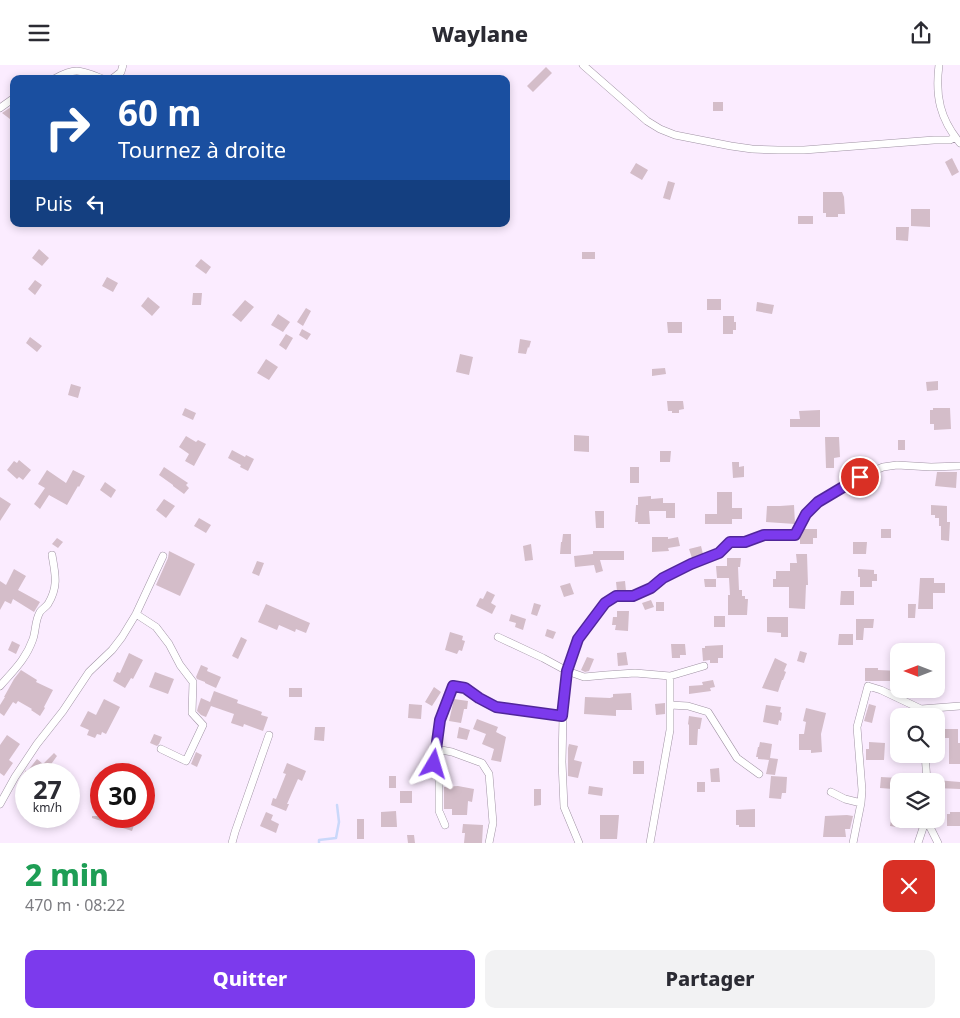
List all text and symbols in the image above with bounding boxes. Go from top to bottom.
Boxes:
text: Waylane [432,18,528,48]
icon: menu [25,19,53,47]
icon: share [907,19,935,47]
text: 60 m [118,89,201,136]
icon: right [35,95,100,160]
text: Tournez à droite [118,134,286,164]
icon: left [82,190,110,218]
text: Puis [35,191,72,217]
pin [839,456,881,498]
icon: arrive [846,463,874,491]
north arrow [890,643,945,697]
map controls [890,643,945,828]
button: search [890,708,945,763]
position arrow [407,737,459,789]
speed limit sign: 30 [90,763,155,828]
text: 27 [33,772,62,806]
button: layers [890,773,945,828]
text: km/h [33,799,62,816]
text: 2 min [25,854,109,895]
button: close [883,860,935,912]
text: 470 m · 08:22 [25,894,125,916]
button: Quitter [25,950,475,1008]
button: Partager [485,950,935,1008]

